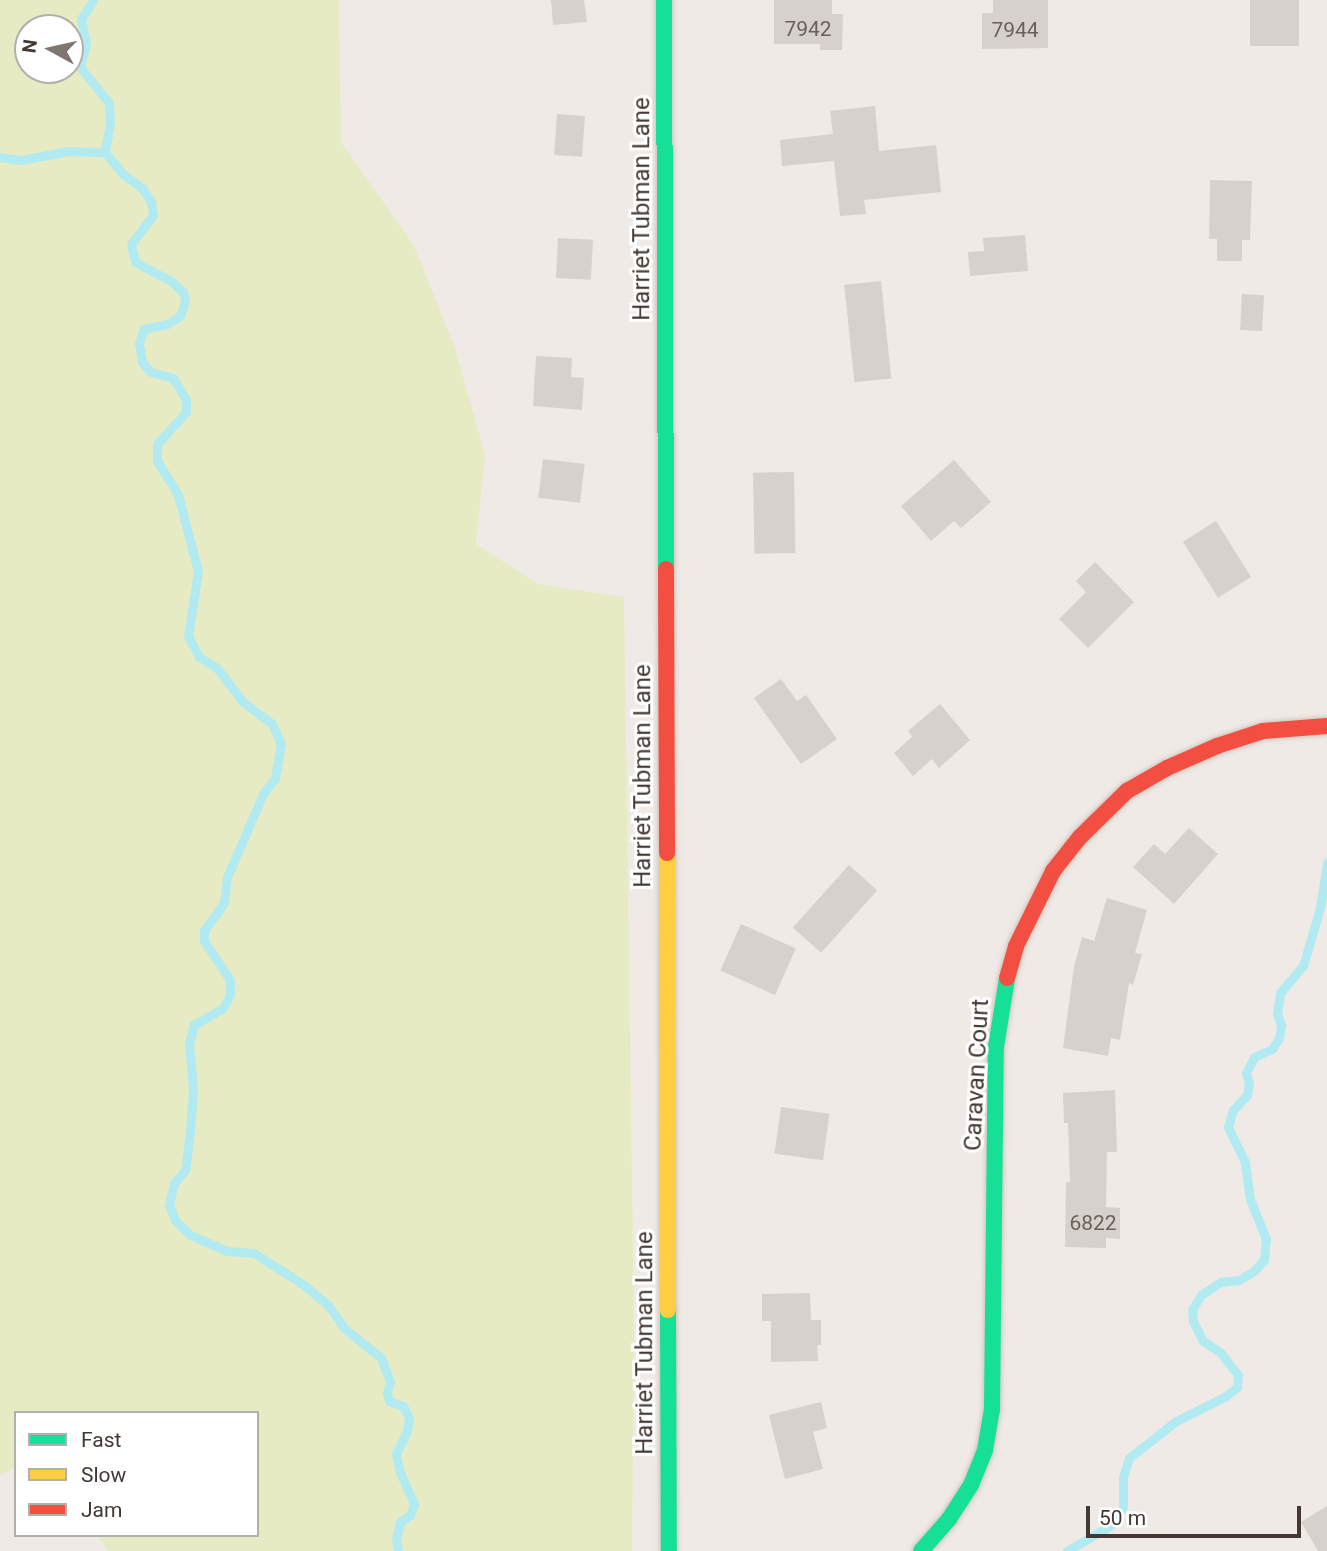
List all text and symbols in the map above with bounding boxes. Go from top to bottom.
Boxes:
north arrow [14,14,84,84]
house number: 7942 [784,16,832,42]
house number: 7944 [991,17,1039,43]
text: N [17,38,42,55]
street label: Harriet Tubman Lane [628,97,656,321]
street label: Harriet Tubman Lane [629,664,657,888]
street label: Caravan Court [959,998,995,1152]
house number: 6822 [1069,1210,1117,1236]
street label: Harriet Tubman Lane [631,1231,659,1455]
legend [14,1411,259,1537]
text: Fast [81,1428,121,1452]
text: Slow [81,1463,126,1487]
scale bar [1089,1492,1304,1536]
text: Jam [81,1498,122,1522]
text: 50 m [1099,1506,1146,1530]

